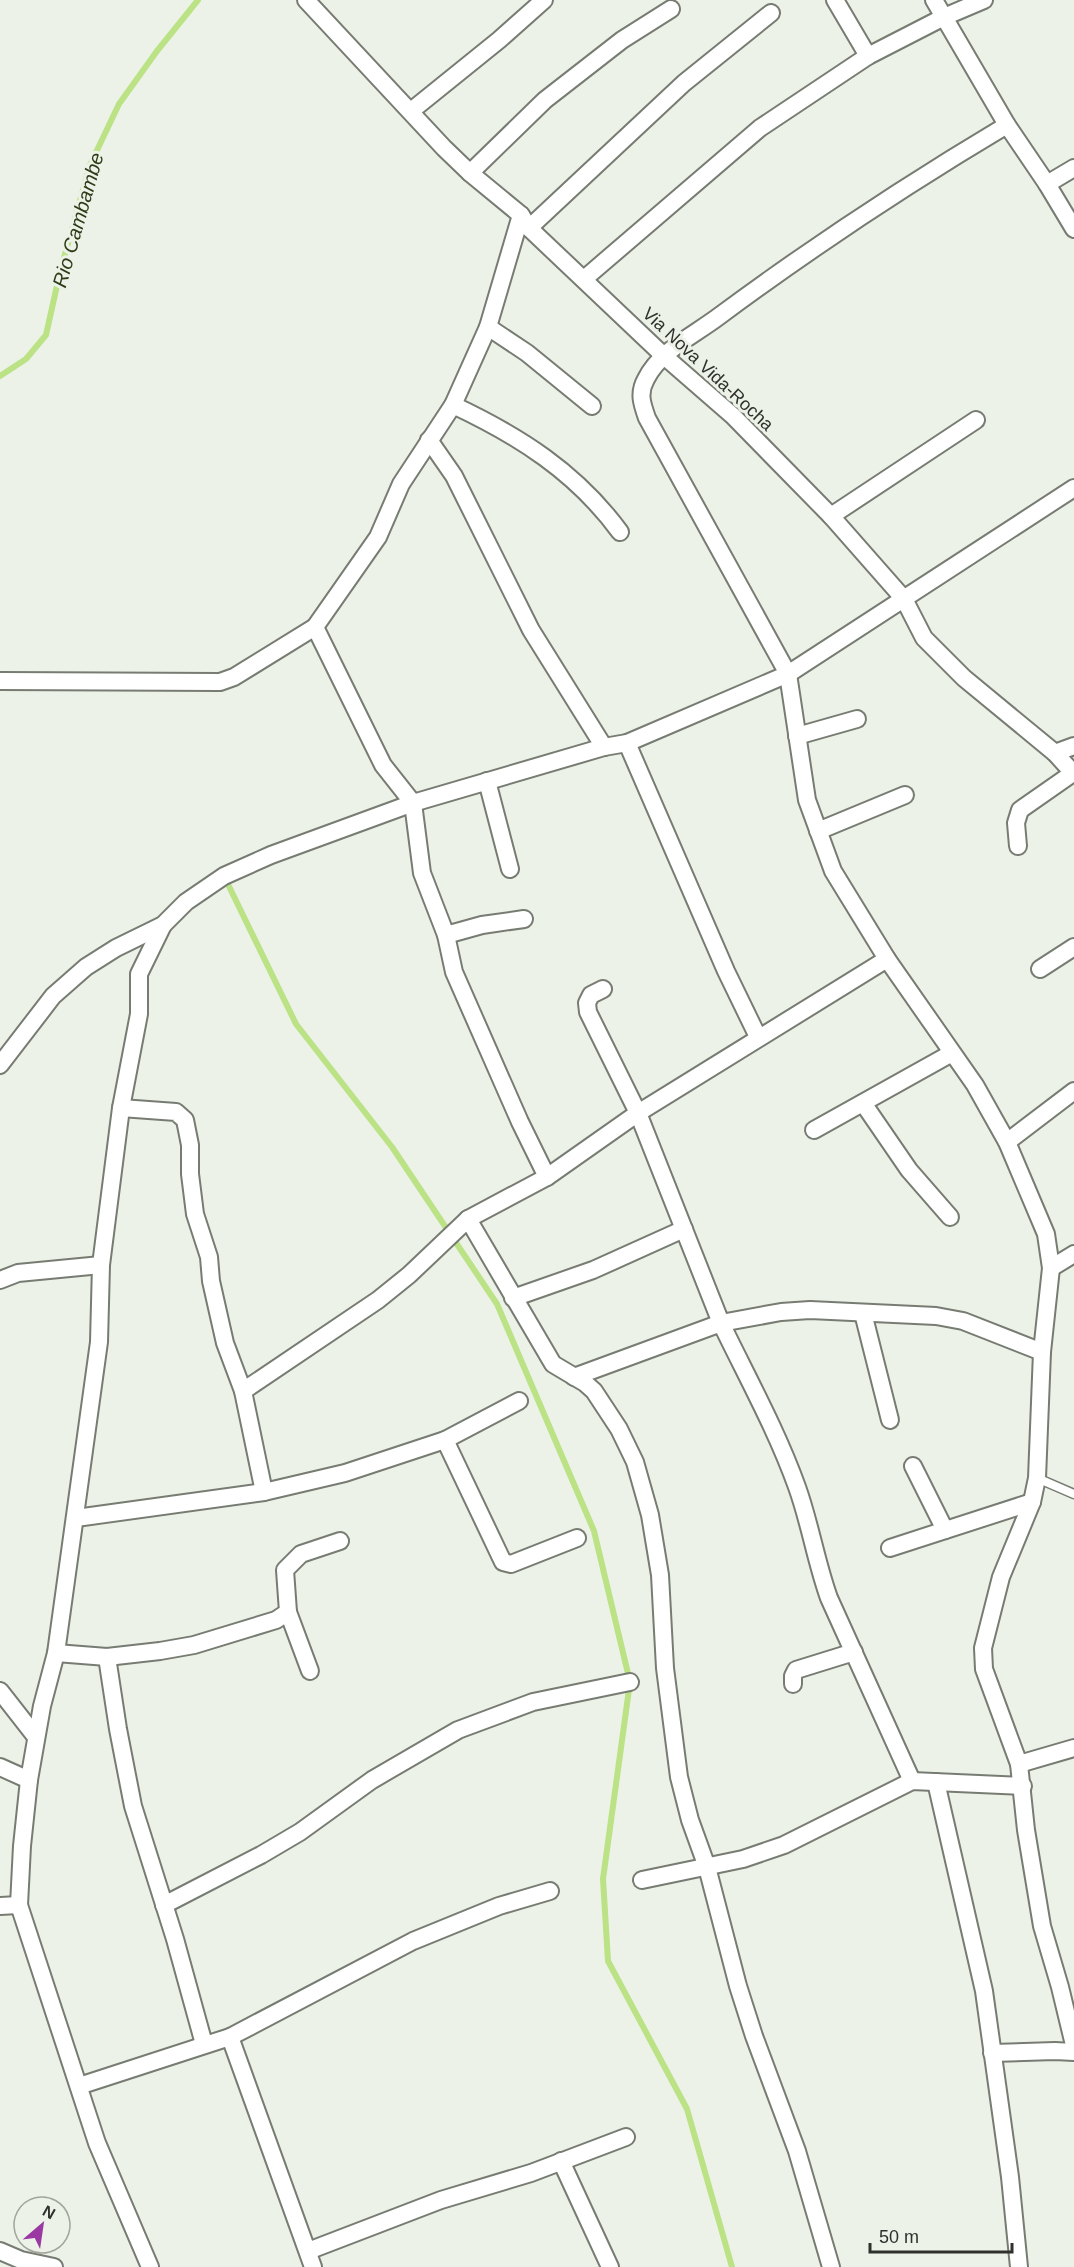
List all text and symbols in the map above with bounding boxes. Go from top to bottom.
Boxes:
water label: Rio Cambambe [48,150,108,290]
street label: Via Nova Vida-Rocha [638,303,778,435]
north arrow [12,2195,72,2255]
text: N [40,2202,58,2223]
scale bar [870,2216,1012,2254]
text: 50 m [879,2227,919,2247]

